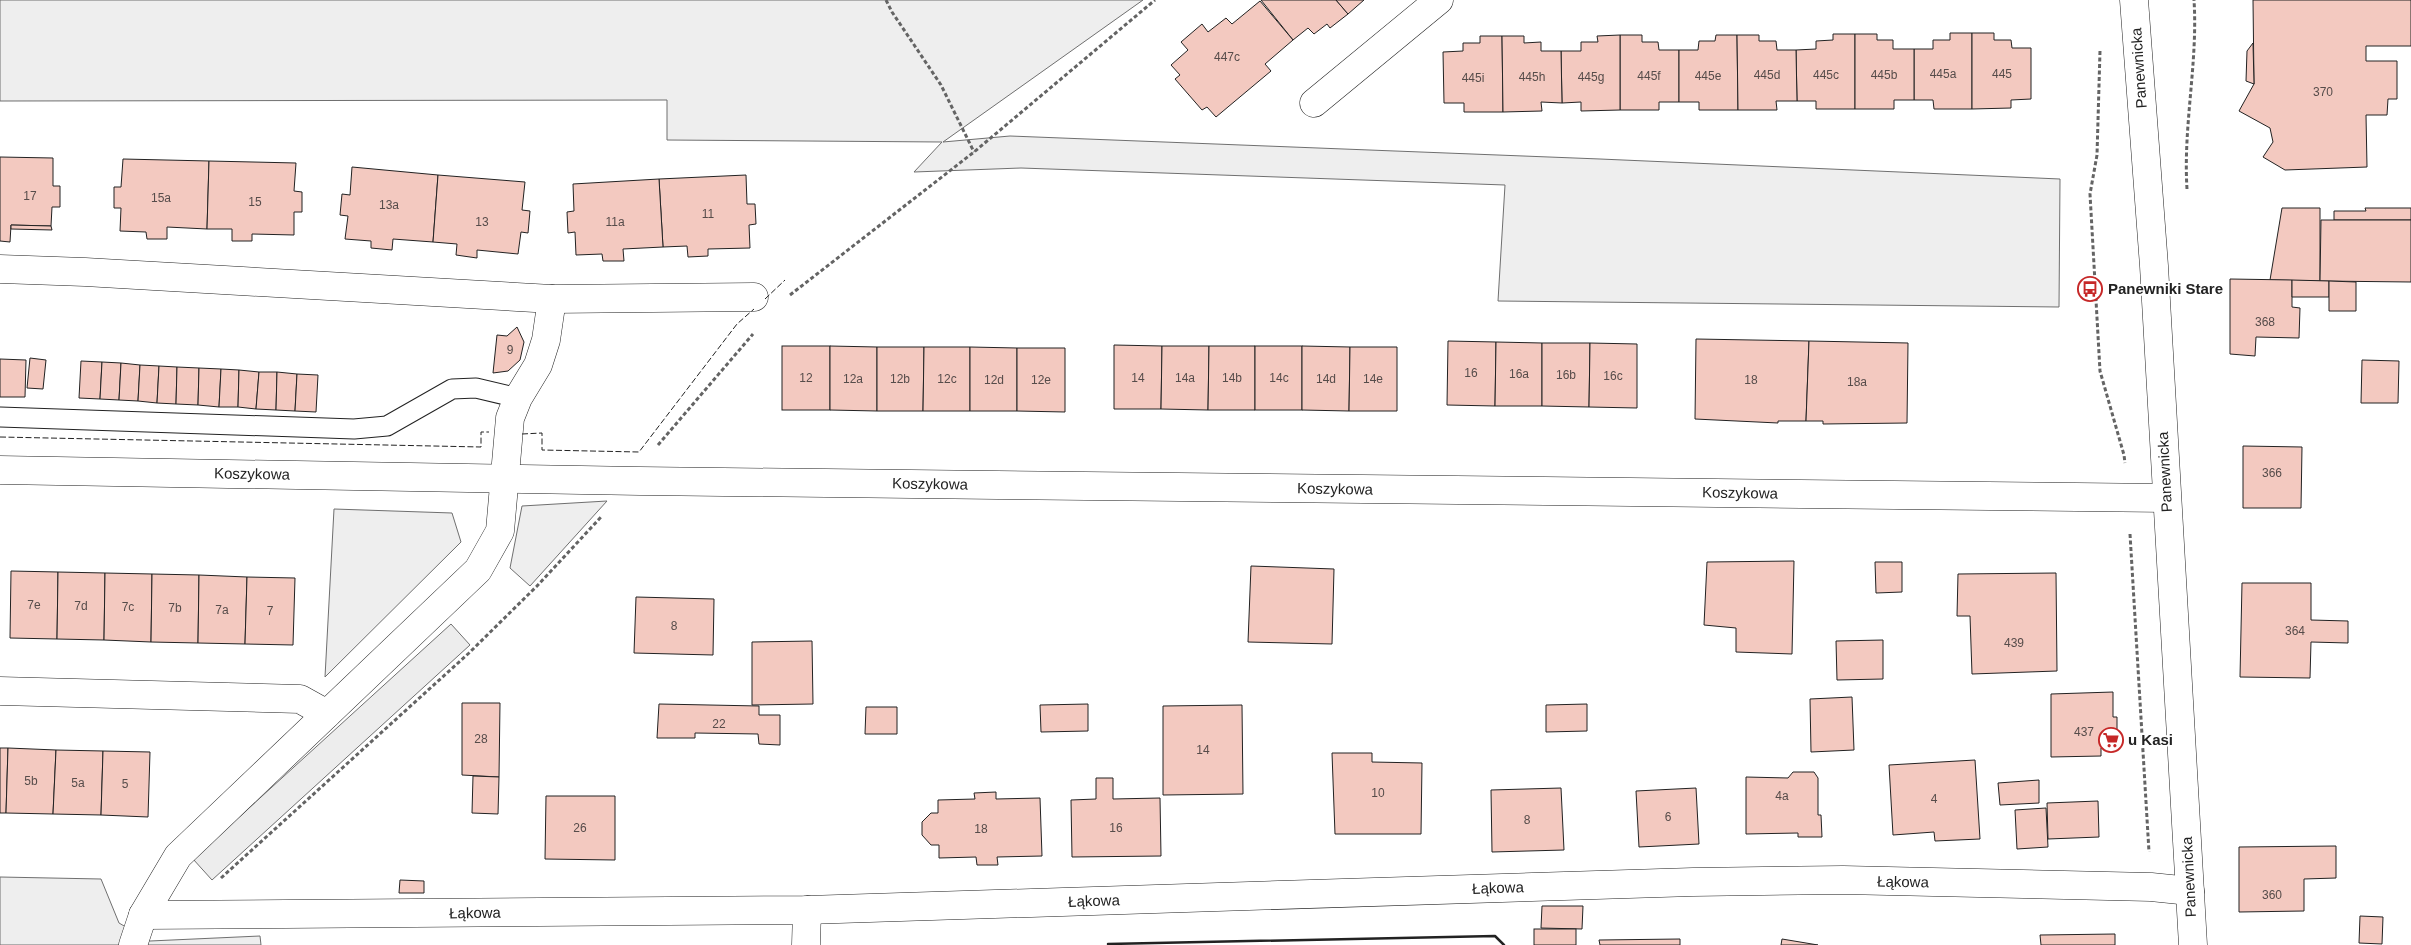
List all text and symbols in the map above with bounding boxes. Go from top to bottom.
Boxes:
street label: Panewnicka [2127,26,2150,109]
house number: 447c [1214,50,1240,64]
house number: 445a [1930,67,1957,81]
house number: 445 [1992,67,2012,81]
house number: 445d [1754,68,1780,82]
house number: 445c [1813,68,1839,82]
house number: 445b [1871,68,1898,82]
house number: 445f [1637,69,1661,83]
house number: 445e [1695,69,1722,83]
house number: 445h [1519,70,1545,84]
house number: 445g [1578,70,1604,84]
house number: 445i [1462,71,1484,85]
house number: 370 [2313,85,2333,99]
house number: 17 [23,189,37,203]
house number: 15a [151,191,171,205]
house number: 15 [248,195,262,209]
house number: 13a [379,198,399,212]
house number: 11 [702,207,715,221]
house number: 13 [475,215,489,229]
house number: 11a [605,215,625,229]
bus stop icon: Panewniki Stare [2077,276,2103,302]
place label: Panewniki Stare [2108,280,2223,297]
house number: 368 [2255,315,2275,329]
house number: 9 [507,343,514,357]
house number: 16 [1464,366,1478,380]
house number: 16a [1509,367,1529,381]
house number: 16b [1556,368,1576,382]
house number: 16c [1603,369,1623,383]
house number: 12 [799,371,813,385]
house number: 14 [1131,371,1145,385]
house number: 14a [1175,371,1195,385]
house number: 14b [1222,371,1242,385]
house number: 14c [1269,371,1289,385]
house number: 12a [843,372,863,386]
house number: 12b [890,372,910,386]
house number: 12c [937,372,957,386]
house number: 14d [1316,372,1336,386]
house number: 14e [1363,372,1383,386]
house number: 12d [984,373,1004,387]
house number: 12e [1031,373,1051,387]
house number: 18 [1744,373,1758,387]
house number: 18a [1847,375,1867,389]
street label: Panewnicka [2154,431,2175,513]
street label: Koszykowa [214,464,291,483]
house number: 366 [2262,466,2282,480]
street label: Koszykowa [892,474,969,493]
street label: Koszykowa [1297,479,1374,498]
street label: Koszykowa [1702,483,1779,502]
house number: 7e [27,598,41,612]
house number: 7d [74,599,88,613]
house number: 7c [122,600,134,614]
house number: 7b [168,601,182,615]
house number: 7a [215,603,229,617]
house number: 7 [267,604,274,618]
house number: 8 [671,619,678,633]
house number: 364 [2285,624,2305,638]
house number: 439 [2004,636,2024,650]
house number: 22 [712,717,726,731]
house number: 437 [2074,725,2094,739]
supermarket icon: u Kasi [2098,727,2124,753]
place label: u Kasi [2128,731,2173,748]
house number: 28 [474,732,488,746]
house number: 14 [1196,743,1210,757]
house number: 5b [24,774,38,788]
house number: 5a [71,776,85,790]
house number: 5 [122,777,129,791]
house number: 10 [1371,786,1385,800]
house number: 4a [1775,789,1789,803]
house number: 4 [1931,792,1938,806]
house number: 6 [1665,810,1672,824]
house number: 8 [1524,813,1531,827]
house number: 26 [573,821,587,835]
house number: 16 [1109,821,1123,835]
house number: 18 [974,822,988,836]
street label: Panewnicka [2178,836,2199,918]
street label: Łąkowa [1877,873,1930,890]
street label: Łąkowa [1472,878,1525,897]
house number: 360 [2262,888,2282,902]
street label: Łąkowa [1068,891,1121,910]
street label: Łąkowa [449,904,502,921]

